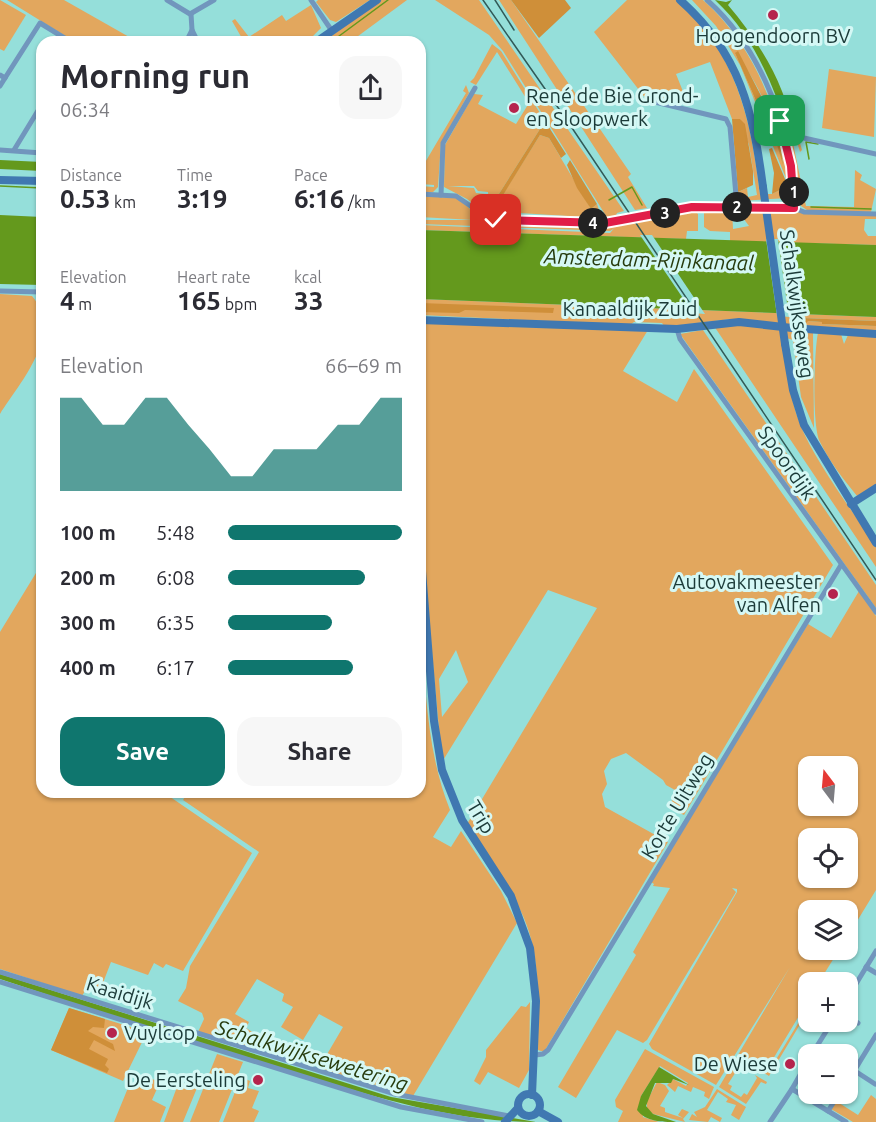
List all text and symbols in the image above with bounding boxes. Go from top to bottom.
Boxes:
marker: Hoogendoorn BV [766,8,780,22]
place label: Hoogendoorn BV [695,24,851,47]
button: share [339,56,402,119]
text: Morning run [60,57,250,94]
place label: René de Bie Grond- en Sloopwerk [526,84,699,130]
pin [754,95,805,146]
text: 06:34 [60,98,110,121]
marker: René de Bie Grond- en Sloopwerk [507,101,521,115]
icon: arrive [763,104,796,137]
text: Distance [60,166,122,184]
text: Time [177,166,213,184]
text: Pace [294,166,328,184]
pin: 1 [779,177,809,207]
text: 1 [789,183,799,201]
text: 0.53 [60,184,110,213]
text: 3:19 [177,184,227,213]
text: 6:16 [294,184,344,213]
pin: 2 [722,192,752,222]
text: km [110,193,136,211]
text: /km [344,193,376,211]
pin [470,194,521,245]
pin: 3 [650,198,680,228]
text: 2 [732,198,742,216]
icon: check [479,203,512,236]
text: 3 [660,204,670,222]
pin: 4 [578,208,608,238]
text: 4 [588,214,598,232]
street label: Schalkwijkseweg [776,228,819,380]
water label: Amsterdam-Rijnkanaal [543,243,755,275]
text: Elevation [60,268,127,286]
text: Heart rate [177,268,251,286]
text: kcal [294,268,322,286]
text: 4 [60,286,75,315]
text: 165 [177,286,221,315]
text: 33 [294,286,323,315]
text: m [75,295,92,313]
text: bpm [221,295,257,313]
street label: Kanaaldijk Zuid [563,297,697,320]
text: Elevation [60,354,143,377]
text: 66–69 m [325,354,402,377]
street label: Spoordijk [754,421,821,504]
text: 100 m [60,521,116,544]
text: 5:48 [156,521,195,544]
text: 200 m [60,566,116,589]
text: 6:08 [156,566,195,589]
place label: Autovakmeester van Alfen [673,570,821,616]
marker: Autovakmeester van Alfen [826,587,840,601]
text: 300 m [60,611,116,634]
text: 6:35 [156,611,195,634]
text: 400 m [60,656,116,679]
text: 6:17 [156,656,195,679]
button: Save [60,717,225,786]
button: Share [237,717,402,786]
street label: Korte Uitweg [636,749,717,863]
north arrow [798,756,858,816]
map controls [798,756,858,1104]
street label: Trip [463,796,500,837]
button: locate [798,828,858,888]
button: layers [798,900,858,960]
street label: Kaaidijk [84,971,157,1014]
button: + [798,972,858,1032]
water label: Schalkwijksewetering [212,1014,411,1096]
place label: Vuylcop [124,1021,195,1044]
marker: Vuylcop [105,1026,119,1040]
button: − [798,1044,858,1104]
place label: De Wiese [694,1052,778,1075]
marker: De Wiese [783,1057,797,1071]
place label: De Eersteling [126,1068,246,1091]
marker: De Eersteling [251,1073,265,1087]

